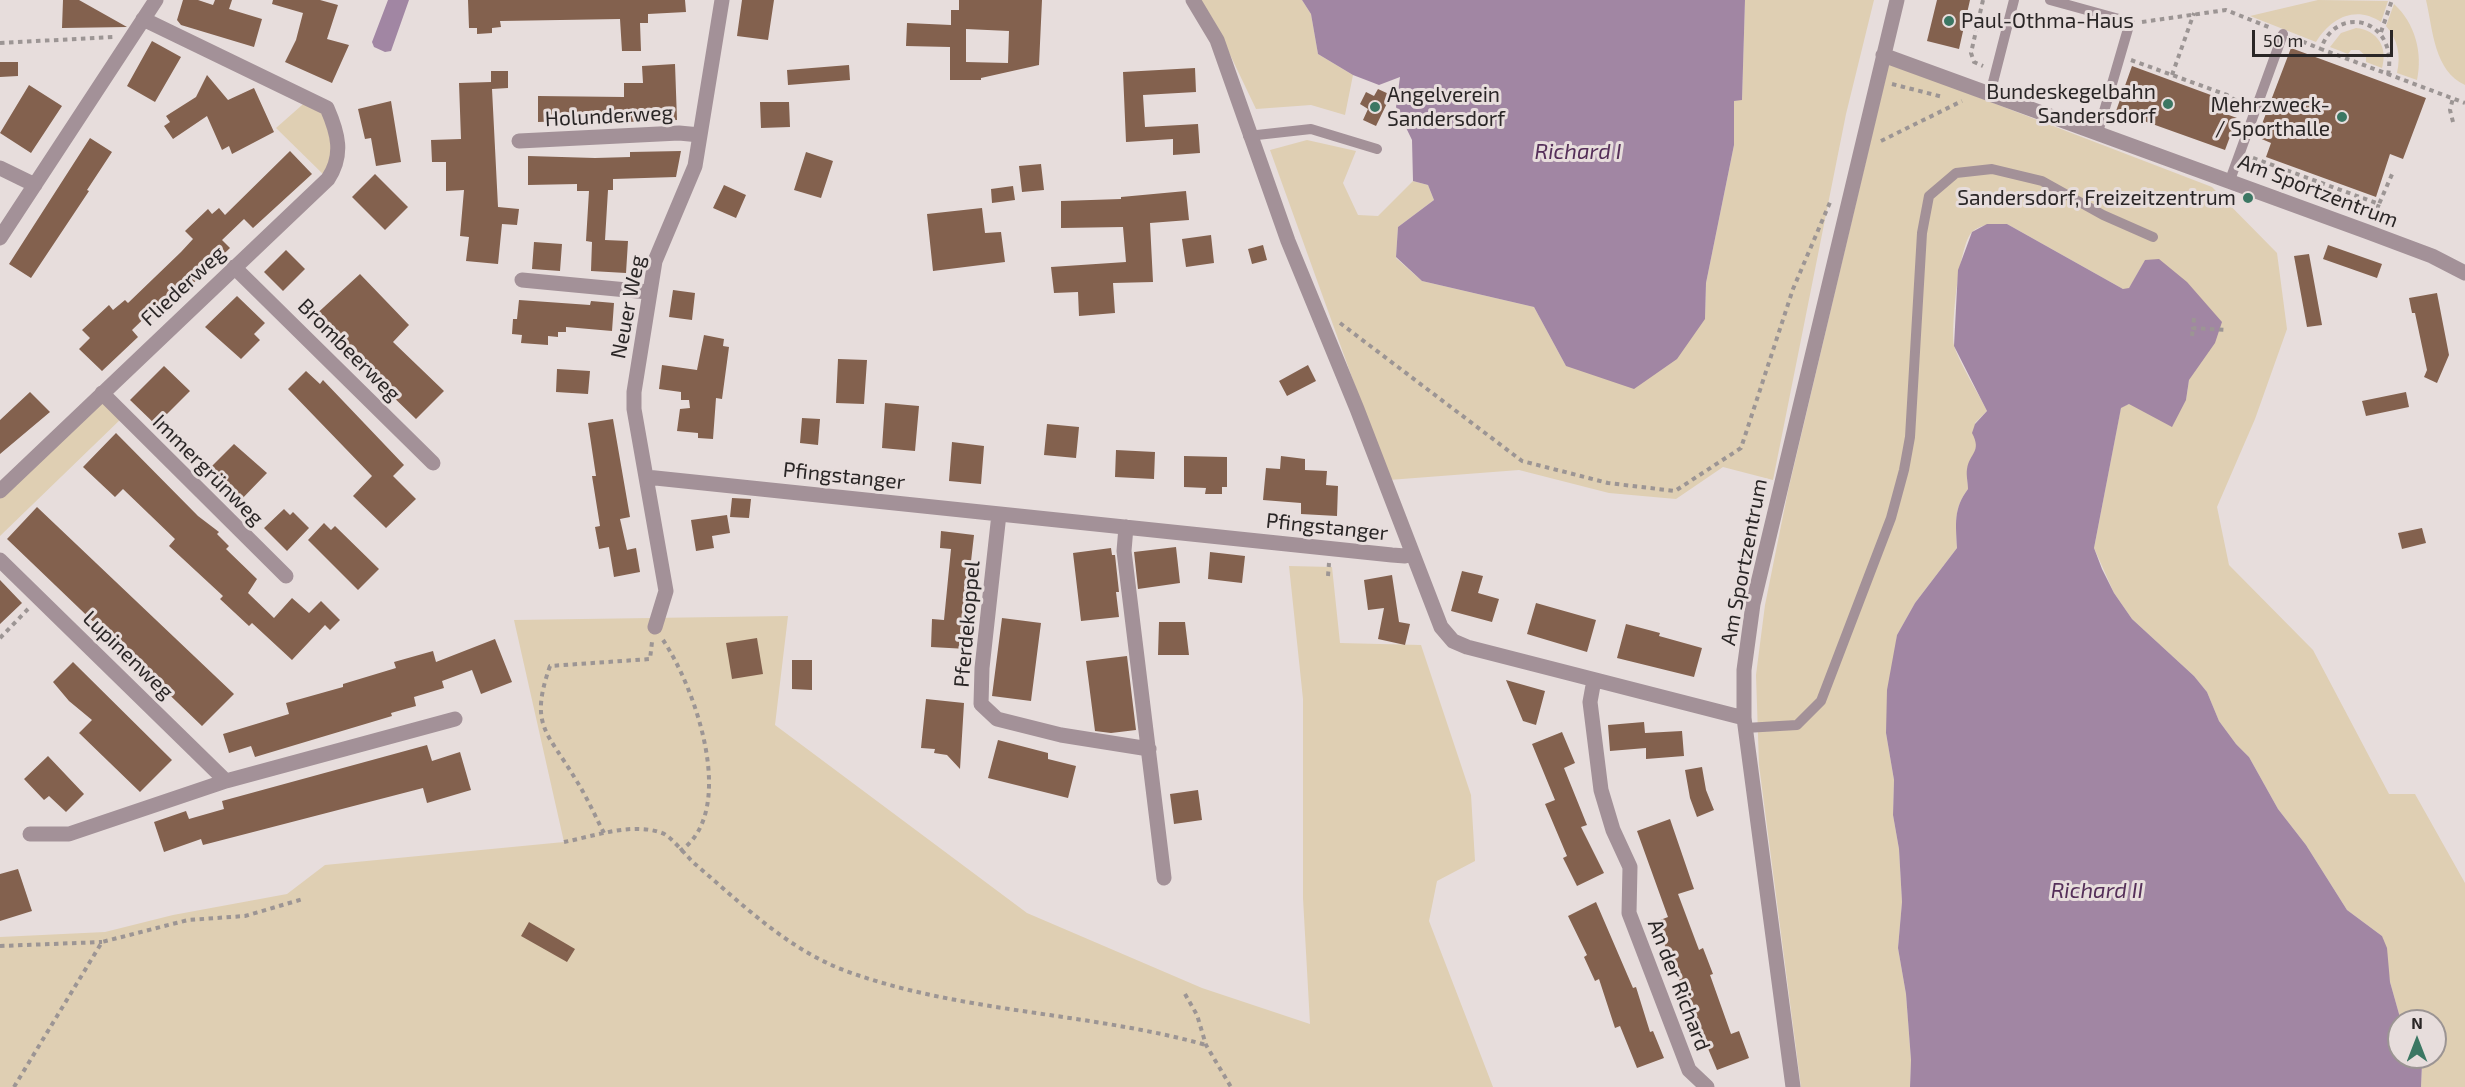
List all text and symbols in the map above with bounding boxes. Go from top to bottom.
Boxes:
place label: Paul-Othma-Haus [1961,8,2134,34]
marker: Paul-Othma-Haus [1942,14,1956,28]
scale bar [2255,18,2396,56]
text: 50 m [2263,29,2303,51]
place label: Bundeskegelbahn Sandersdorf [1986,79,2156,129]
place label: Angelverein Sandersdorf [1387,82,1505,132]
place label: Mehrzweck- / Sporthalle [2211,92,2330,142]
marker: Bundeskegelbahn Sandersdorf [2161,97,2175,111]
street label: Holunderweg [544,100,674,132]
marker: Angelverein Sandersdorf [1368,100,1382,114]
marker: Mehrzweck- / Sporthalle [2335,110,2349,124]
water label: Richard I [1535,139,1621,165]
street label: Am Sportzentrum [2234,149,2402,233]
place label: Sandersdorf, Freizeitzentrum [1957,185,2236,211]
marker: Sandersdorf, Freizeitzentrum [2241,191,2255,205]
street label: Fliederweg [136,241,230,331]
street label: Neuer Weg [606,253,650,361]
street label: Brombeerweg [292,293,406,407]
street label: Immergrünweg [147,409,269,531]
street label: Pfingstanger [782,457,906,495]
street label: Am Sportzentrum [1715,476,1773,648]
street label: Pfingstanger [1265,508,1389,546]
street label: Pferdekoppel [949,560,985,688]
street label: Lupinenweg [78,606,178,704]
water label: Richard II [2051,878,2143,904]
street label: An der Richard [1642,916,1716,1054]
north arrow [2387,1009,2447,1069]
text: N [2411,1013,2423,1032]

